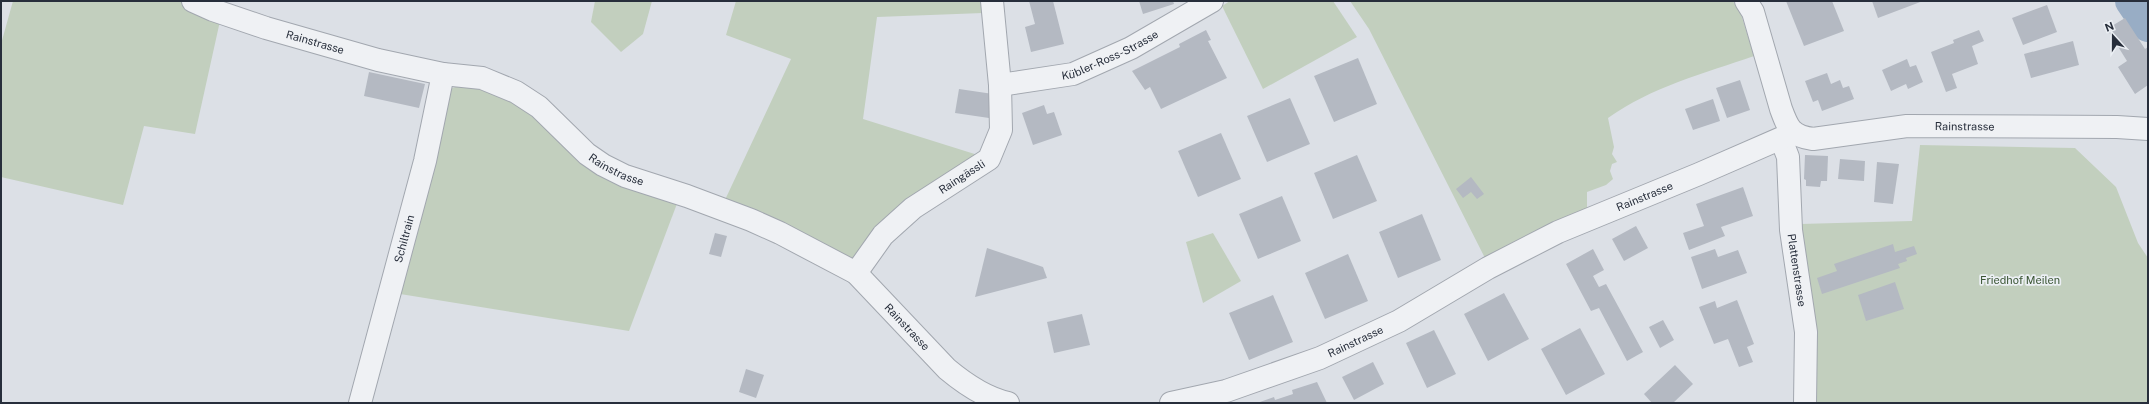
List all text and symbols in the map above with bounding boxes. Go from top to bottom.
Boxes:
north arrow [2093,16,2133,56]
text: N [2103,20,2116,34]
street label: Rainstrasse [285,28,346,56]
street label: Kübler-Ross-Strasse [1061,28,1160,82]
street label: Rainstrasse [1935,120,1995,132]
street label: Rainstrasse [587,151,645,188]
street label: Raingässli [936,157,987,196]
street label: Rainstrasse [1615,179,1674,213]
street label: Schiltrain [392,214,416,264]
street label: Plattenstrasse [1786,233,1808,308]
park label: Friedhof Meilen [1980,274,2060,286]
street label: Rainstrasse [882,301,932,353]
street label: Rainstrasse [1326,323,1385,360]

